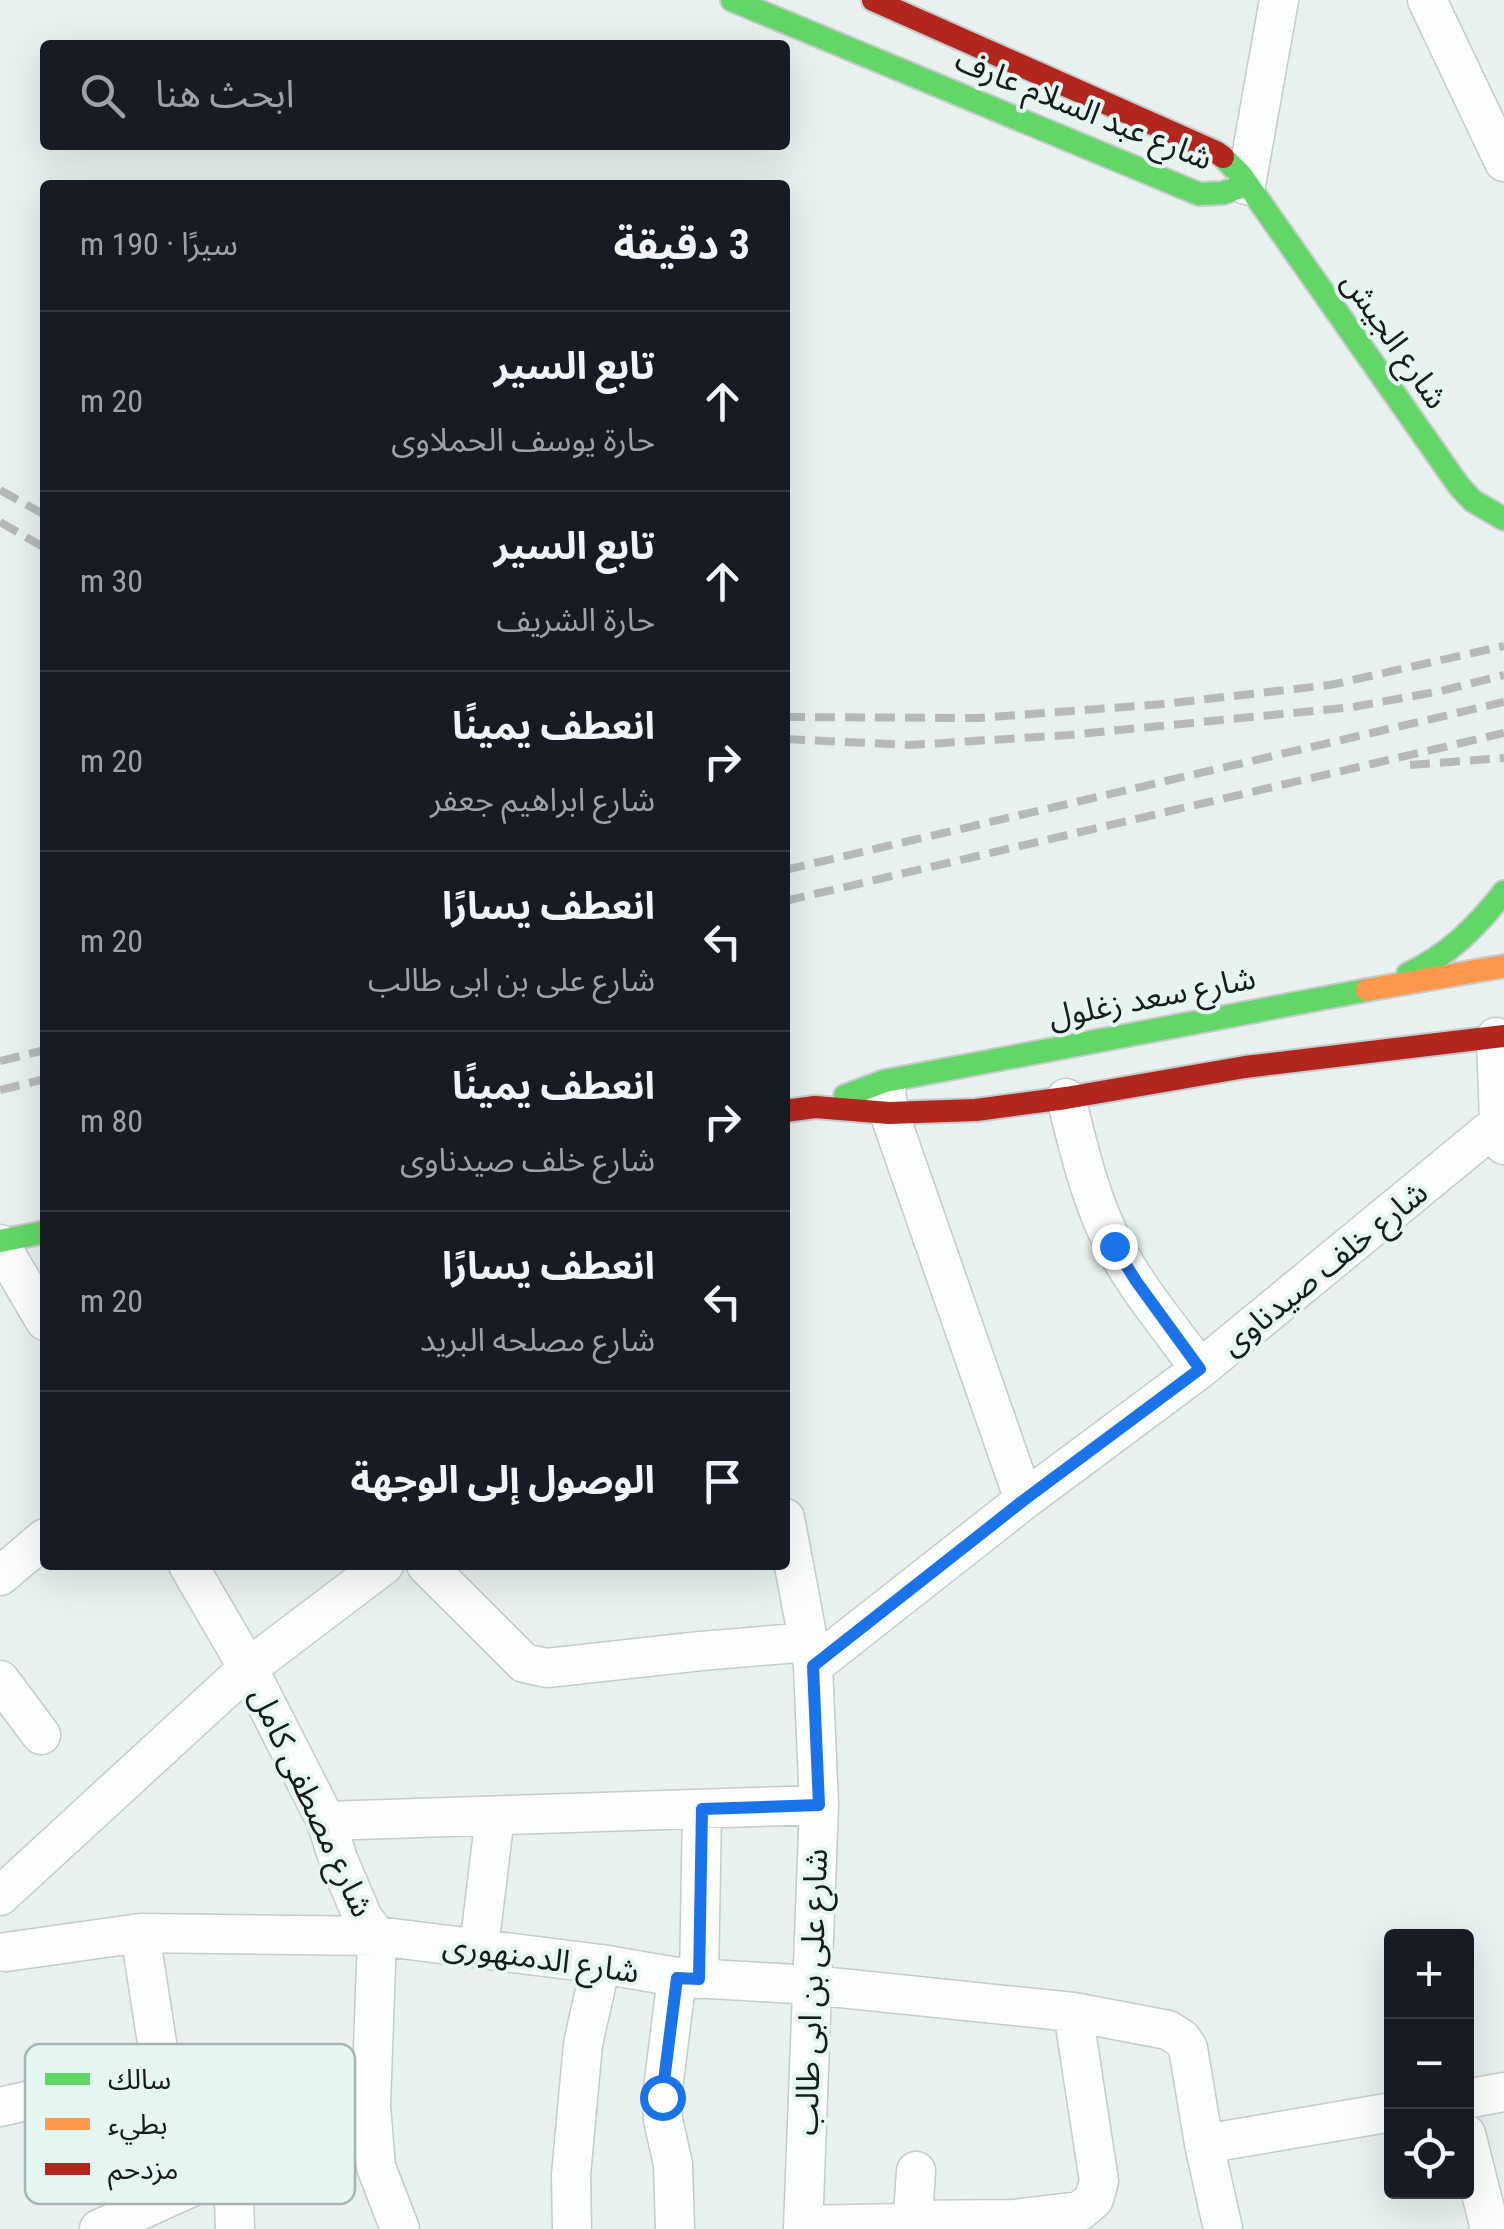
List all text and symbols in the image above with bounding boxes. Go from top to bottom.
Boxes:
search box [40,40,790,150]
street label: شارع عبد السلام عارف [948,40,1218,183]
icon: search [75,68,130,123]
text: ابحث هنا [155,72,295,116]
text: 3 دقيقة [613,220,750,269]
text: سيرًا · 190 m [80,225,238,263]
street label: شارع الجيش [1330,264,1456,419]
text: تابع السير [494,344,655,388]
icon: ahead [695,374,750,429]
text: 20 m [80,382,143,420]
text: حارة يوسف الحملاوى [391,421,655,459]
text: تابع السير [494,524,655,568]
icon: ahead [695,554,750,609]
text: 30 m [80,562,143,600]
text: حارة الشريف [497,601,655,639]
text: انعطف يمينًا [452,704,655,748]
icon: right [695,734,750,789]
text: 20 m [80,742,143,780]
text: شارع ابراهيم جعفر [430,781,655,819]
text: انعطف يسارًا [442,884,655,928]
icon: left [695,914,750,969]
text: 20 m [80,922,143,960]
street label: شارع سعد زغلول [1045,958,1260,1041]
text: شارع على بن ابى طالب [368,961,655,999]
text: انعطف يمينًا [452,1064,655,1108]
icon: right [695,1094,750,1149]
text: 80 m [80,1102,143,1140]
text: شارع خلف صيدناوى [400,1141,655,1179]
street label: شارع خلف صيدناوى [1213,1173,1438,1367]
route end [1092,1224,1138,1270]
text: انعطف يسارًا [442,1244,655,1288]
icon: left [695,1274,750,1329]
text: 20 m [80,1282,143,1320]
text: شارع مصلحه البريد [420,1321,655,1359]
icon: arrive [695,1454,750,1509]
text: الوصول إلى الوجهة [351,1458,655,1502]
street label: شارع مصطفى كامل [238,1681,382,1925]
street label: شارع على بن ابى طالب [787,1848,840,2136]
street label: شارع الدمنهورى [440,1925,642,1996]
map controls [1384,1929,1474,2199]
button: + [1384,1929,1474,2019]
button: − [1384,2019,1474,2109]
legend [25,2044,355,2204]
text: سالك [108,2063,171,2096]
route start [640,2075,686,2121]
text: بطيء [108,2108,168,2145]
button: locate [1384,2109,1474,2199]
text: مزدحم [108,2153,179,2191]

